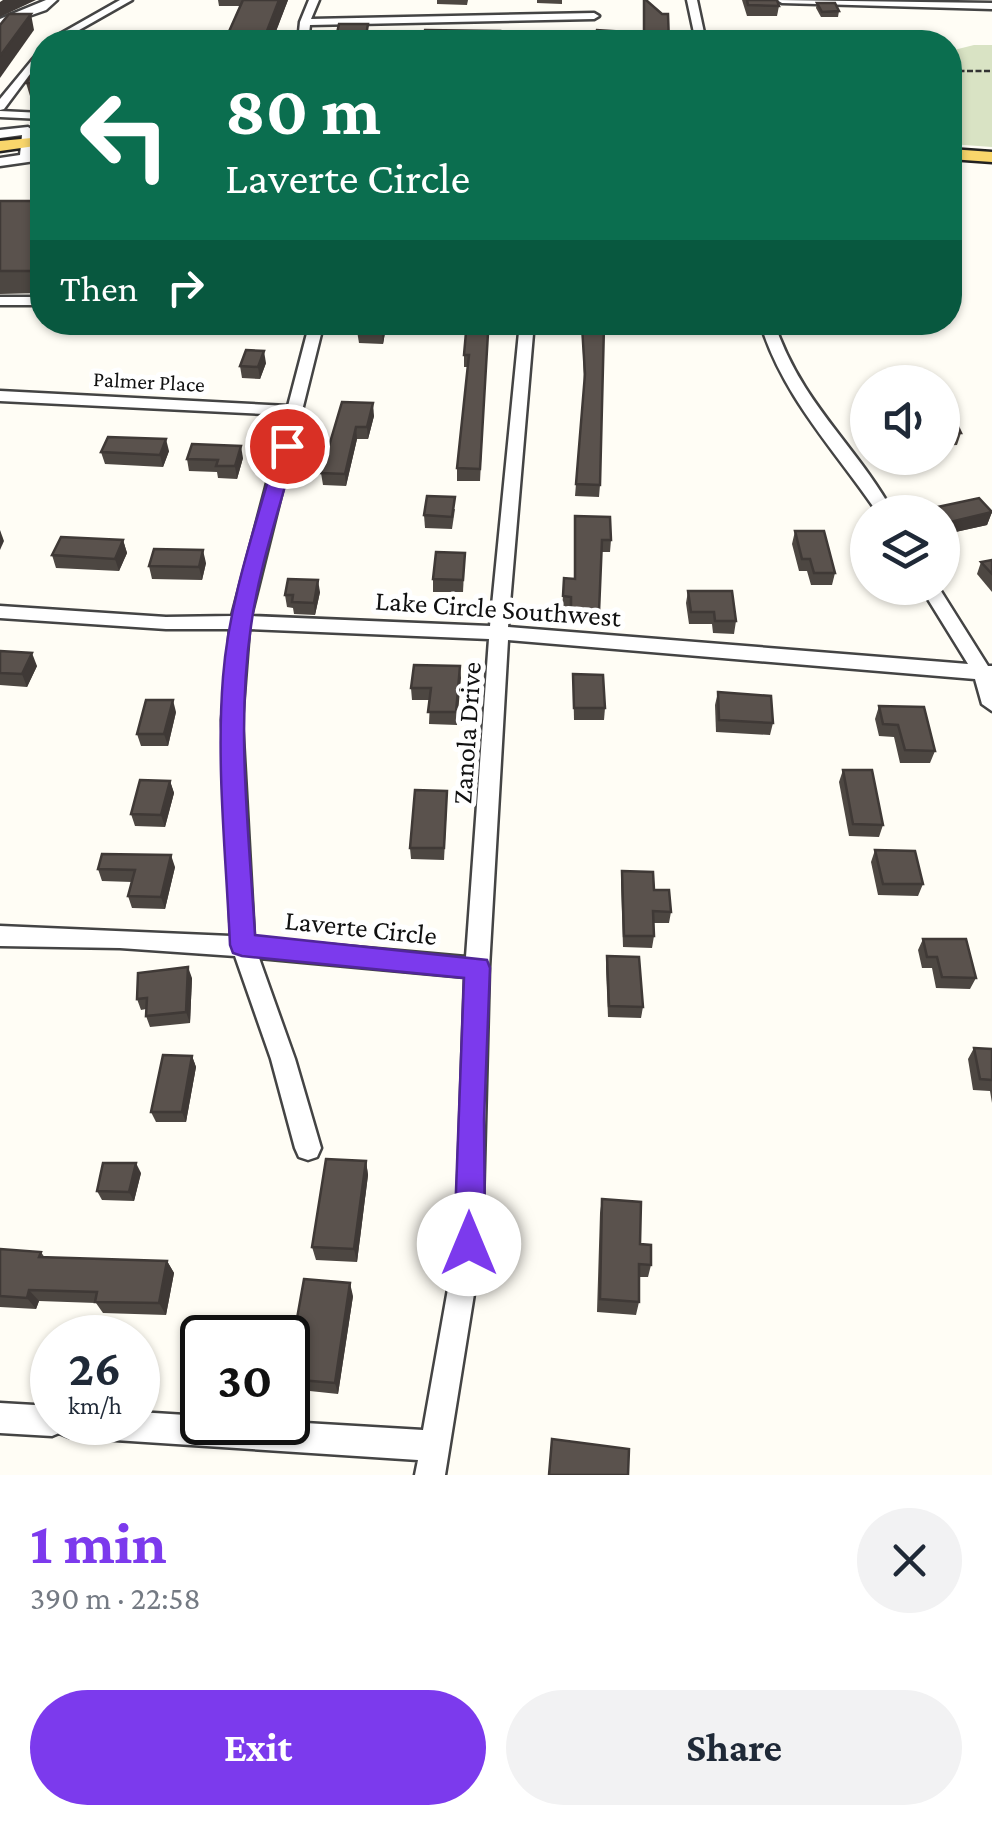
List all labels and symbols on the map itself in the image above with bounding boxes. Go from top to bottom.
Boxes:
street label: Palmer Place [93,366,205,397]
pin [245,404,330,489]
street label: Lake Circle Southwest [374,584,623,633]
street label: Zanola Drive [446,661,487,805]
street label: Laverte Circle [283,904,438,951]
position arrow [417,1192,521,1296]
speed limit sign: 30 [180,1315,310,1445]

